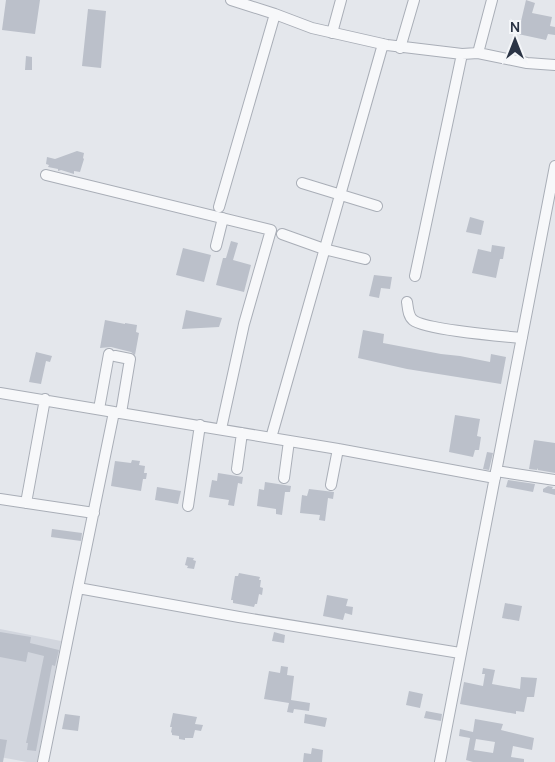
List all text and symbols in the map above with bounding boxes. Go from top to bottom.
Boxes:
north arrow [490,15,540,65]
text: N [510,17,520,36]

